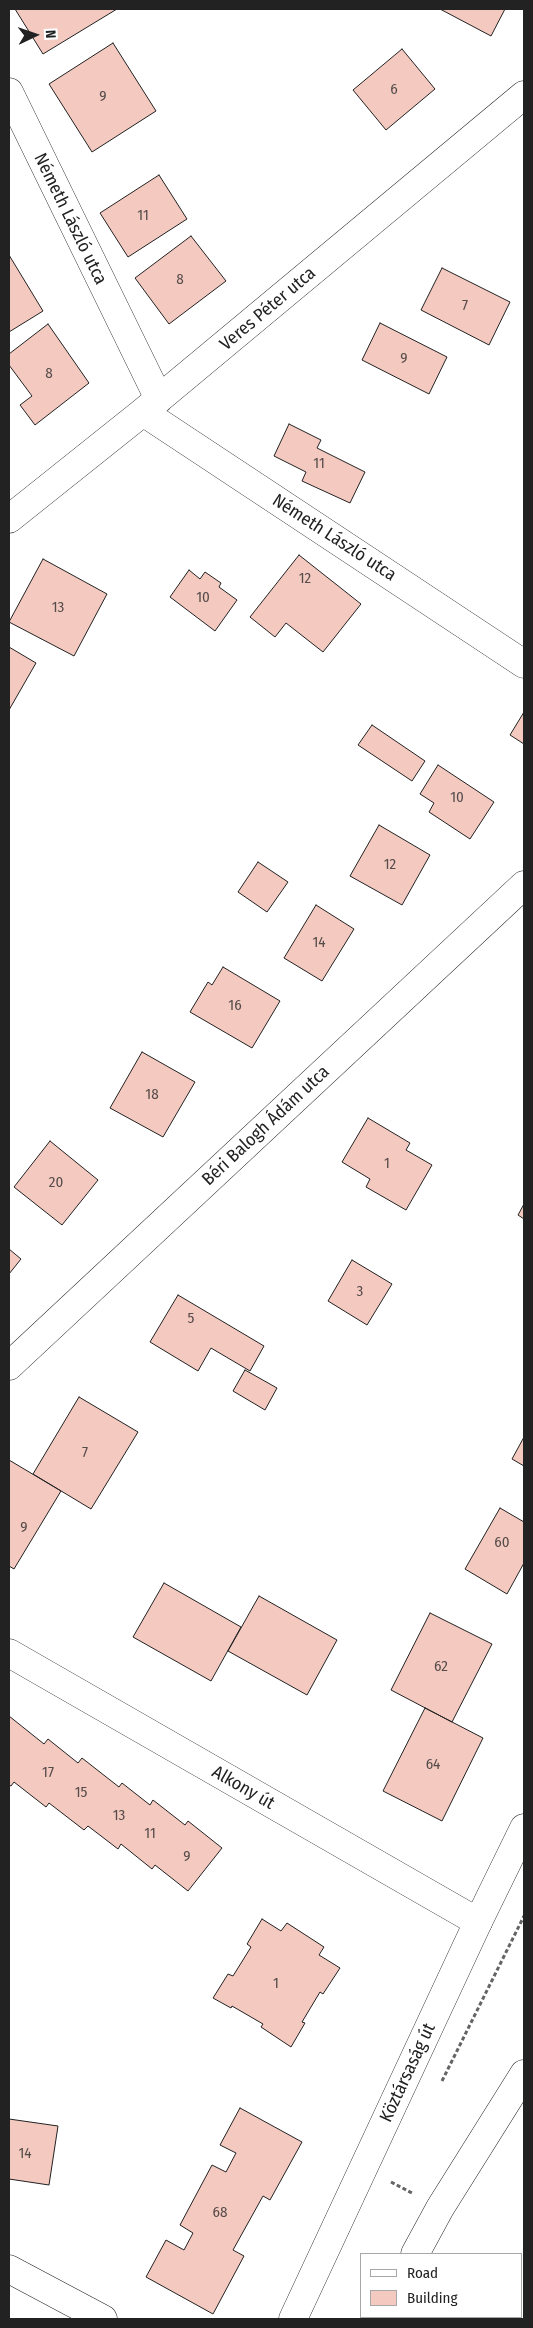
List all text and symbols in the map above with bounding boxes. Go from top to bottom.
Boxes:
north arrow [10,10,60,60]
text: N [42,30,59,39]
house number: 6 [390,81,398,99]
house number: 9 [99,88,107,106]
street label: Németh László utca [29,150,111,288]
house number: 11 [137,207,149,225]
street label: Veres Péter utca [216,263,320,355]
house number: 8 [176,271,184,289]
house number: 7 [462,297,468,315]
house number: 9 [400,350,408,368]
house number: 8 [45,365,53,383]
house number: 11 [313,455,325,473]
street label: Németh László utca [268,490,400,586]
house number: 12 [299,570,311,588]
house number: 10 [196,589,210,607]
house number: 13 [52,599,64,617]
house number: 10 [450,789,464,807]
house number: 12 [384,856,396,874]
house number: 14 [312,934,326,952]
house number: 16 [228,997,242,1015]
street label: Béri Balogh Ádám utca [198,1062,334,1190]
house number: 18 [145,1086,159,1104]
house number: 1 [384,1155,390,1173]
house number: 20 [49,1174,63,1192]
house number: 3 [357,1283,363,1301]
house number: 5 [188,1310,194,1328]
house number: 7 [82,1444,88,1462]
house number: 9 [20,1519,28,1537]
house number: 60 [494,1534,510,1552]
house number: 62 [434,1658,448,1676]
house number: 64 [426,1756,440,1774]
street label: Alkony út [208,1761,278,1815]
house number: 17 [42,1764,54,1782]
house number: 15 [75,1784,87,1802]
house number: 13 [113,1807,125,1825]
house number: 11 [144,1825,156,1843]
house number: 9 [183,1848,191,1866]
house number: 1 [273,1975,279,1993]
street label: Köztársaság út [376,2020,440,2126]
house number: 14 [18,2145,32,2163]
house number: 68 [213,2204,227,2222]
legend [360,2253,523,2318]
text: Road [407,2264,438,2282]
text: Building [407,2289,458,2307]

